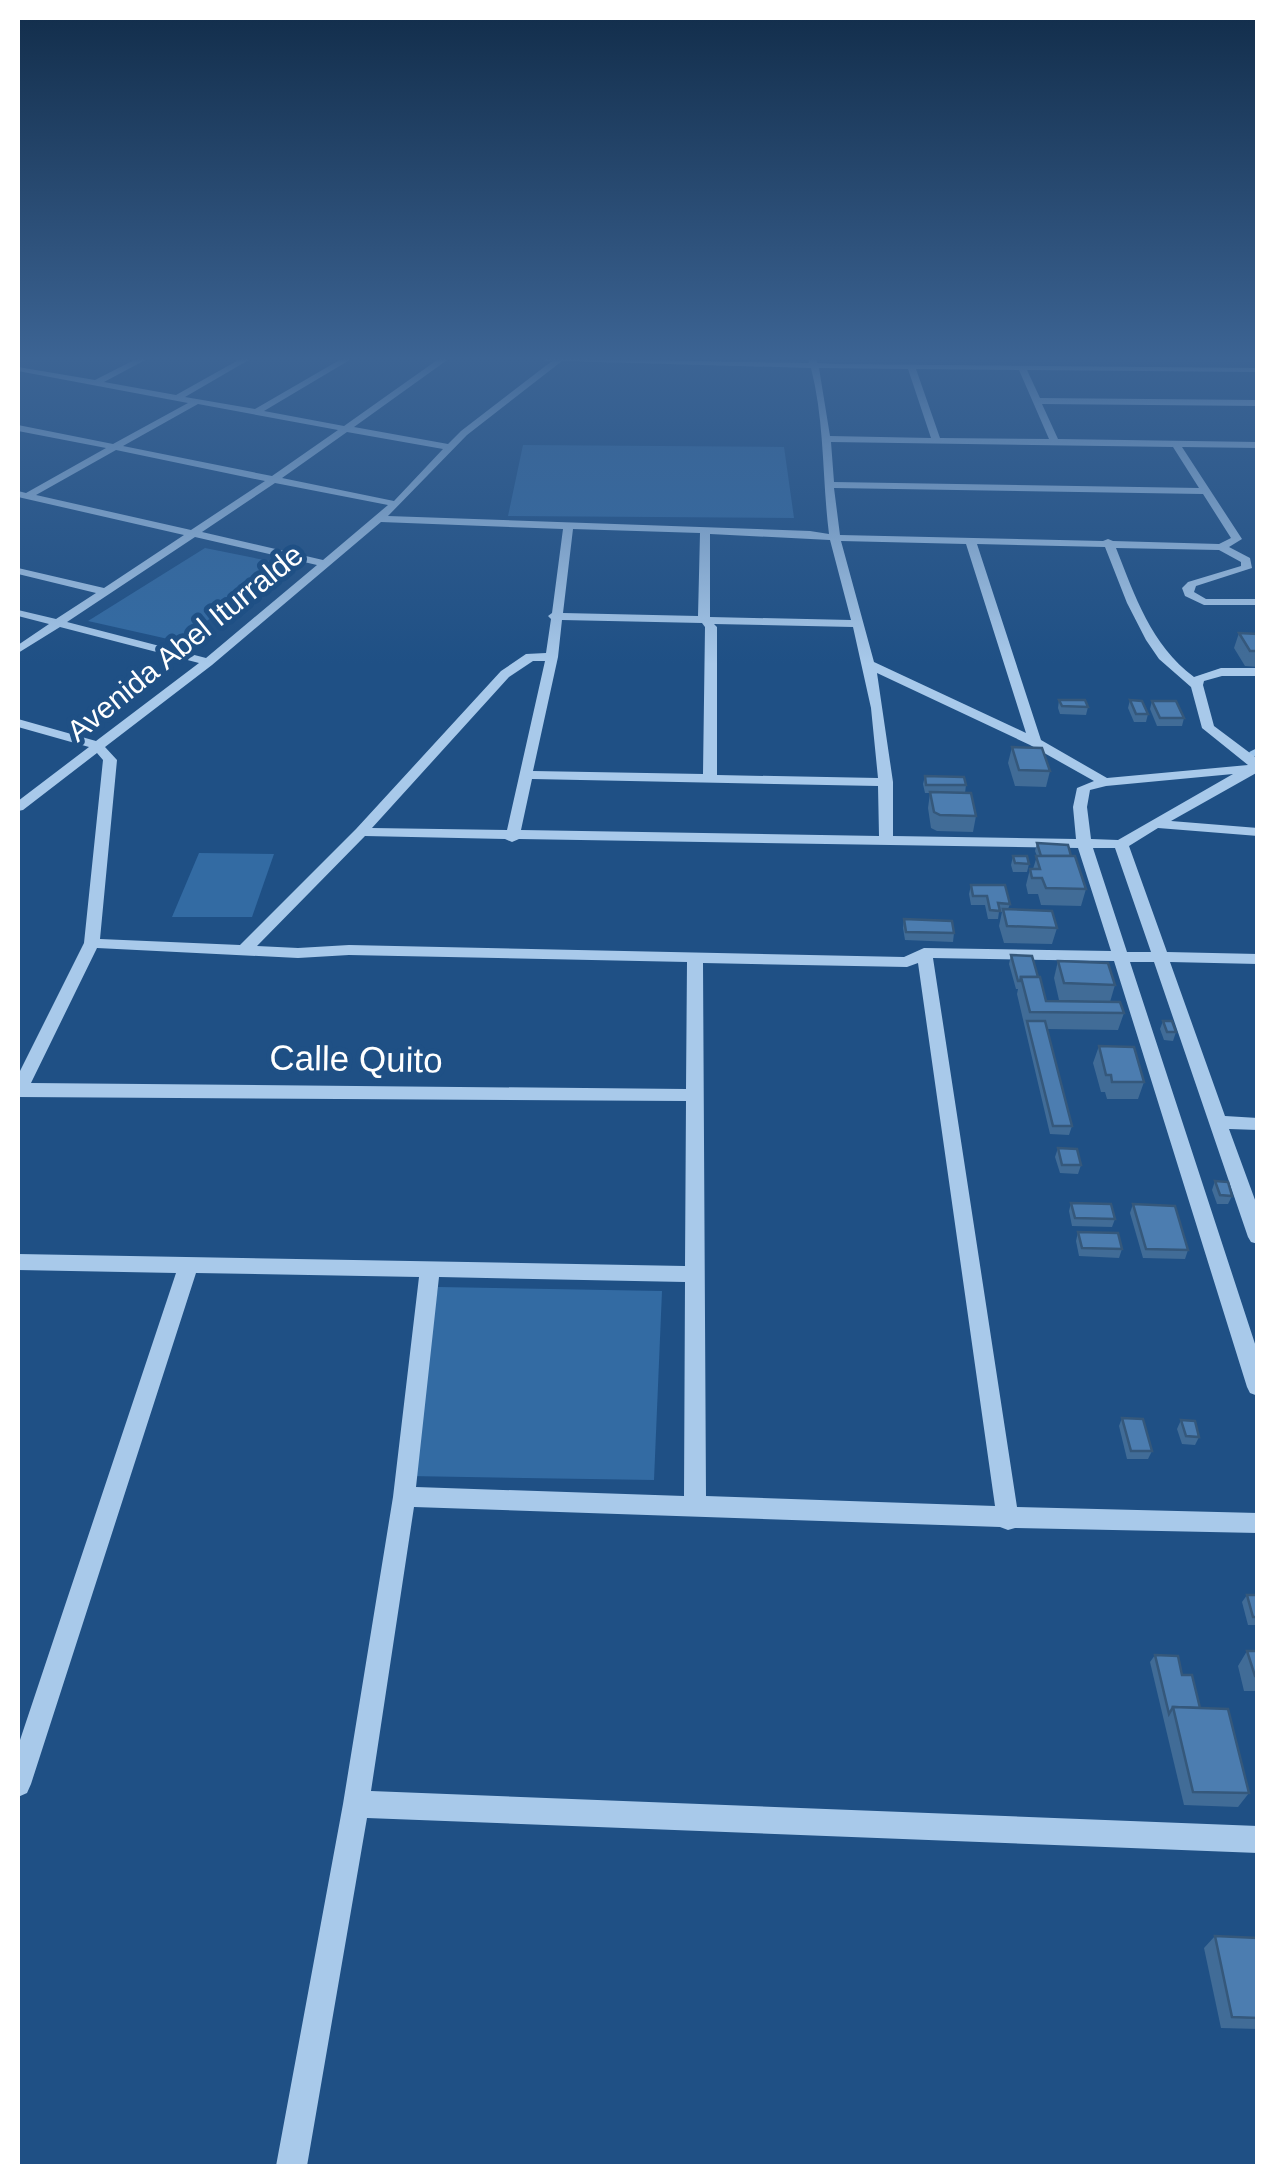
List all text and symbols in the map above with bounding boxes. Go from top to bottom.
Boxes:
street label: Avenida Abel Iturralde [60,538,309,748]
street label: Calle Quito [269,1037,443,1080]

